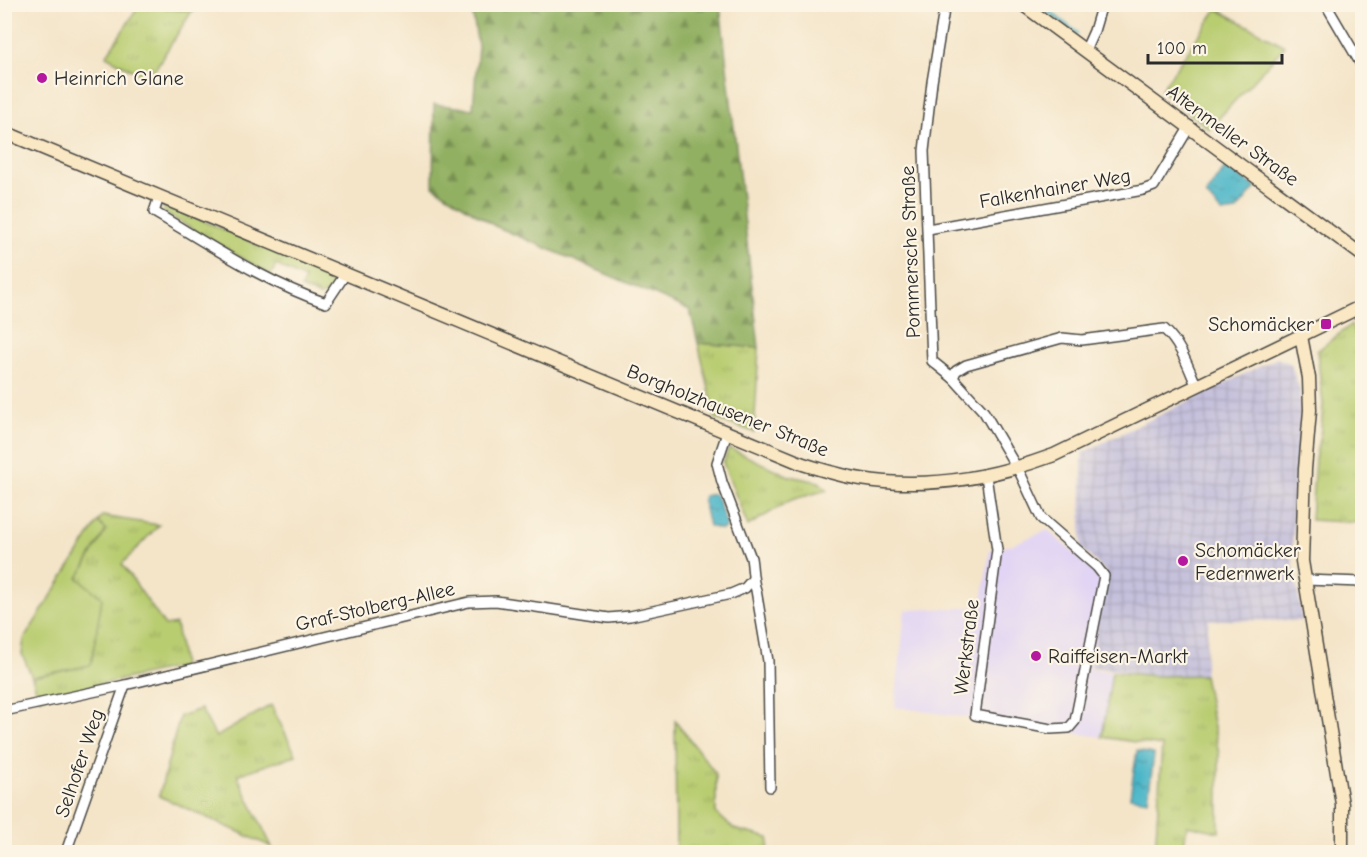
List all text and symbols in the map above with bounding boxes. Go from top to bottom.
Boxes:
scale bar [1148,27,1282,65]
text: 100 m [1157,38,1207,59]
place label: Heinrich Glane [54,67,184,90]
marker: Heinrich Glane [35,71,49,85]
street label: Altenmeller Straße [1162,80,1303,191]
street label: Falkenhainer Weg [978,164,1133,213]
street label: Pommersche Straße [896,165,925,339]
place label: Schomäcker [1208,313,1314,336]
marker: Schomäcker [1319,317,1333,331]
street label: Borgholzhausener Straße [624,359,832,462]
place label: Schomäcker Federnwerk [1195,539,1301,585]
marker: Schomäcker Federnwerk [1176,554,1190,568]
street label: Graf-Stolberg-Allee [293,577,457,636]
street label: Werkstraße [949,598,984,696]
place label: Raiffeisen-Markt [1048,645,1189,668]
marker: Raiffeisen-Markt [1029,649,1043,663]
street label: Selhofer Weg [50,706,109,820]

